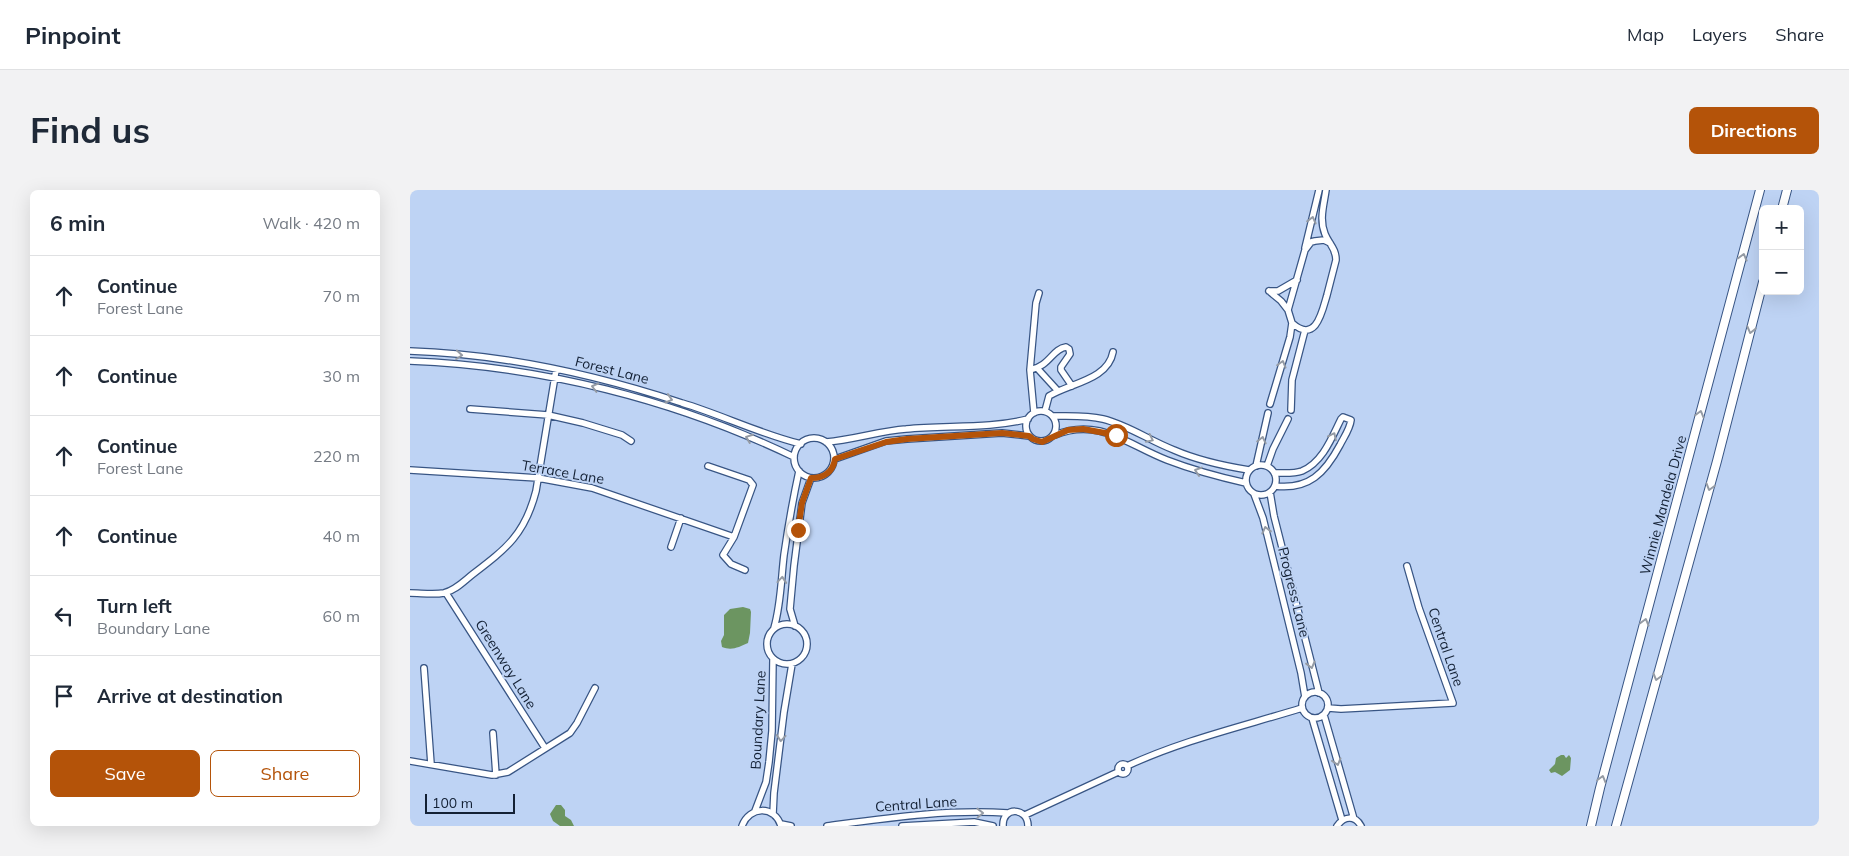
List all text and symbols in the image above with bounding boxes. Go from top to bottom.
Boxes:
text: Pinpoint [25,20,121,50]
text: Map [1627,23,1664,46]
text: Layers [1692,23,1747,46]
text: Share [1775,23,1824,46]
button: Directions [1689,107,1819,154]
text: Find us [30,108,150,152]
map controls [1759,205,1804,295]
button: + [1759,205,1804,250]
text: 6 min [50,210,105,236]
text: Walk · 420 m [262,213,360,233]
one-way arrow [1306,216,1317,225]
button: − [1759,250,1804,295]
one-way arrow [1737,253,1748,262]
text: Continue [97,274,177,298]
icon: ahead [50,282,78,310]
text: 70 m [323,286,360,306]
text: Forest Lane [97,298,183,318]
one-way arrow [1746,325,1757,334]
one-way arrow [455,349,463,360]
street label: Forest Lane [573,352,651,388]
one-way arrow [1276,360,1286,369]
icon: ahead [50,362,78,390]
text: Continue [97,364,177,388]
text: 30 m [323,366,360,386]
one-way arrow [591,382,600,393]
one-way arrow [664,393,672,403]
one-way arrow [1695,410,1705,419]
route start [1105,424,1128,447]
one-way arrow [1326,432,1336,441]
one-way arrow [746,433,754,443]
one-way arrow [1145,433,1154,443]
street label: Winnie Mandela Drive [1636,433,1690,577]
text: Continue [97,434,177,458]
one-way arrow [1257,435,1267,444]
icon: ahead [50,442,78,470]
text: 220 m [313,446,360,466]
street label: Terrace Lane [520,456,606,488]
text: Forest Lane [97,458,183,478]
one-way arrow [1195,467,1203,477]
one-way arrow [1705,483,1716,491]
route end [787,519,810,542]
icon: ahead [50,522,78,550]
text: Continue [97,524,177,548]
text: 40 m [323,526,360,546]
one-way arrow [1261,526,1272,535]
street label: Progress Lane [1274,545,1314,639]
one-way arrow [776,576,787,584]
text: Turn left [97,594,172,618]
icon: left [50,602,78,630]
street label: Central Lane [1424,605,1468,689]
text: 60 m [323,606,360,626]
street label: Greenway Lane [471,616,541,712]
text: Boundary Lane [97,618,210,638]
one-way arrow [1639,618,1649,626]
one-way arrow [1305,661,1316,670]
street label: Boundary Lane [746,670,770,770]
one-way arrow [1652,673,1662,681]
icon: arrive [50,682,78,710]
text: Arrive at destination [97,684,283,708]
one-way arrow [776,734,787,742]
button: Save [50,750,200,797]
button: Share [210,750,360,797]
one-way arrow [1332,757,1342,765]
one-way arrow [1596,774,1607,783]
scale bar [425,791,515,814]
street label: Central Lane [874,792,958,816]
text: 100 m [432,794,473,812]
one-way arrow [976,807,984,818]

